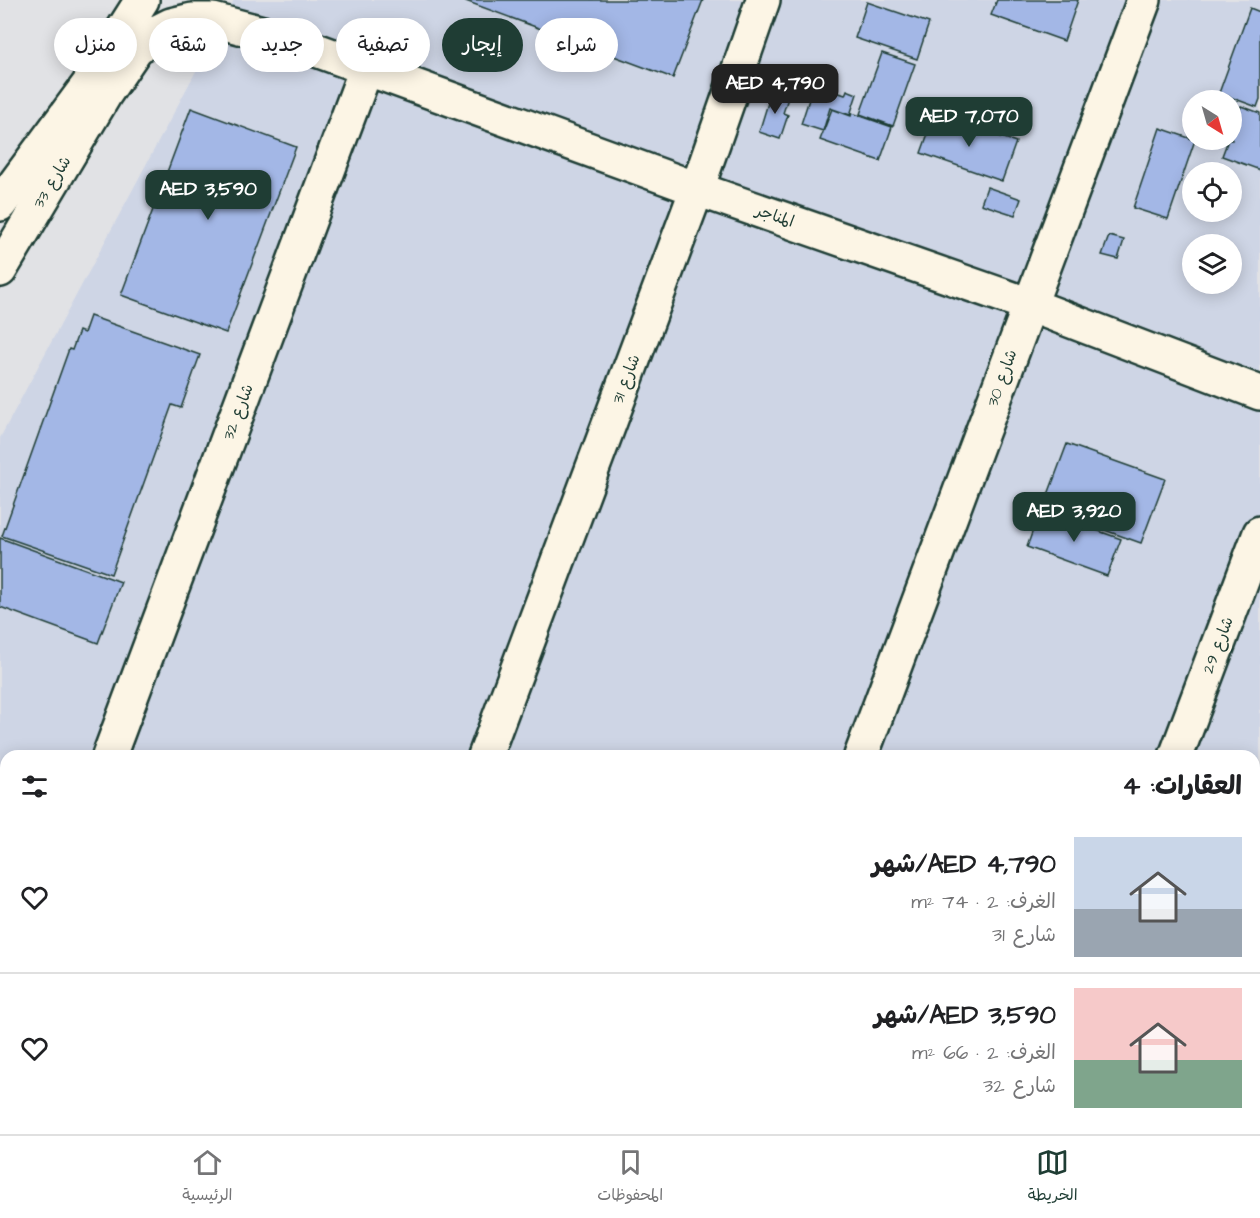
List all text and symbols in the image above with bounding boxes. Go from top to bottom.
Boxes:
chip: منزل [54,18,137,72]
chip: شقة [149,18,228,72]
chip: جديد [240,18,324,72]
chip: تصفية [336,18,430,72]
chip: إيجار [442,18,523,72]
chip: شراء [535,18,618,72]
pin: AED 4,790 [706,64,844,115]
text: AED 4,790 [725,69,825,97]
north arrow [1182,90,1242,150]
map controls [1182,90,1242,294]
pin: AED 7,070 [900,97,1038,148]
text: AED 7,070 [919,102,1019,130]
street label: شارع 33 [28,152,76,212]
button: locate [1182,162,1242,222]
pin: AED 3,590 [139,170,277,221]
text: AED 3,590 [159,175,257,203]
street label: المناجر [751,199,797,233]
button: layers [1182,234,1242,294]
street label: شارع 30 [982,346,1022,410]
street label: شارع 31 [607,351,645,407]
street label: شارع 32 [217,381,259,443]
pin: AED 3,920 [1005,492,1143,543]
text: AED 3,920 [1027,497,1121,525]
street label: شارع 29 [1197,613,1239,677]
text: العقارات: 4 [1122,768,1242,804]
icon: filters [18,770,51,803]
text: AED 4,790/شهر [872,846,1056,882]
icon: home [1122,861,1194,933]
icon: heart [18,881,51,914]
text: الغرف: 2 · 74 m² [911,888,1056,916]
text: شارع 31 [992,921,1056,949]
text: AED 3,590/شهر [874,997,1056,1033]
icon: home [1122,1012,1194,1084]
icon: heart [18,1032,51,1065]
text: الغرف: 2 · 66 m² [912,1039,1056,1067]
text: شارع 32 [983,1072,1056,1100]
tab: الرئيسية [182,1146,233,1209]
tab: المحفوظات [597,1146,663,1209]
tab: الخريطة [1028,1146,1078,1209]

